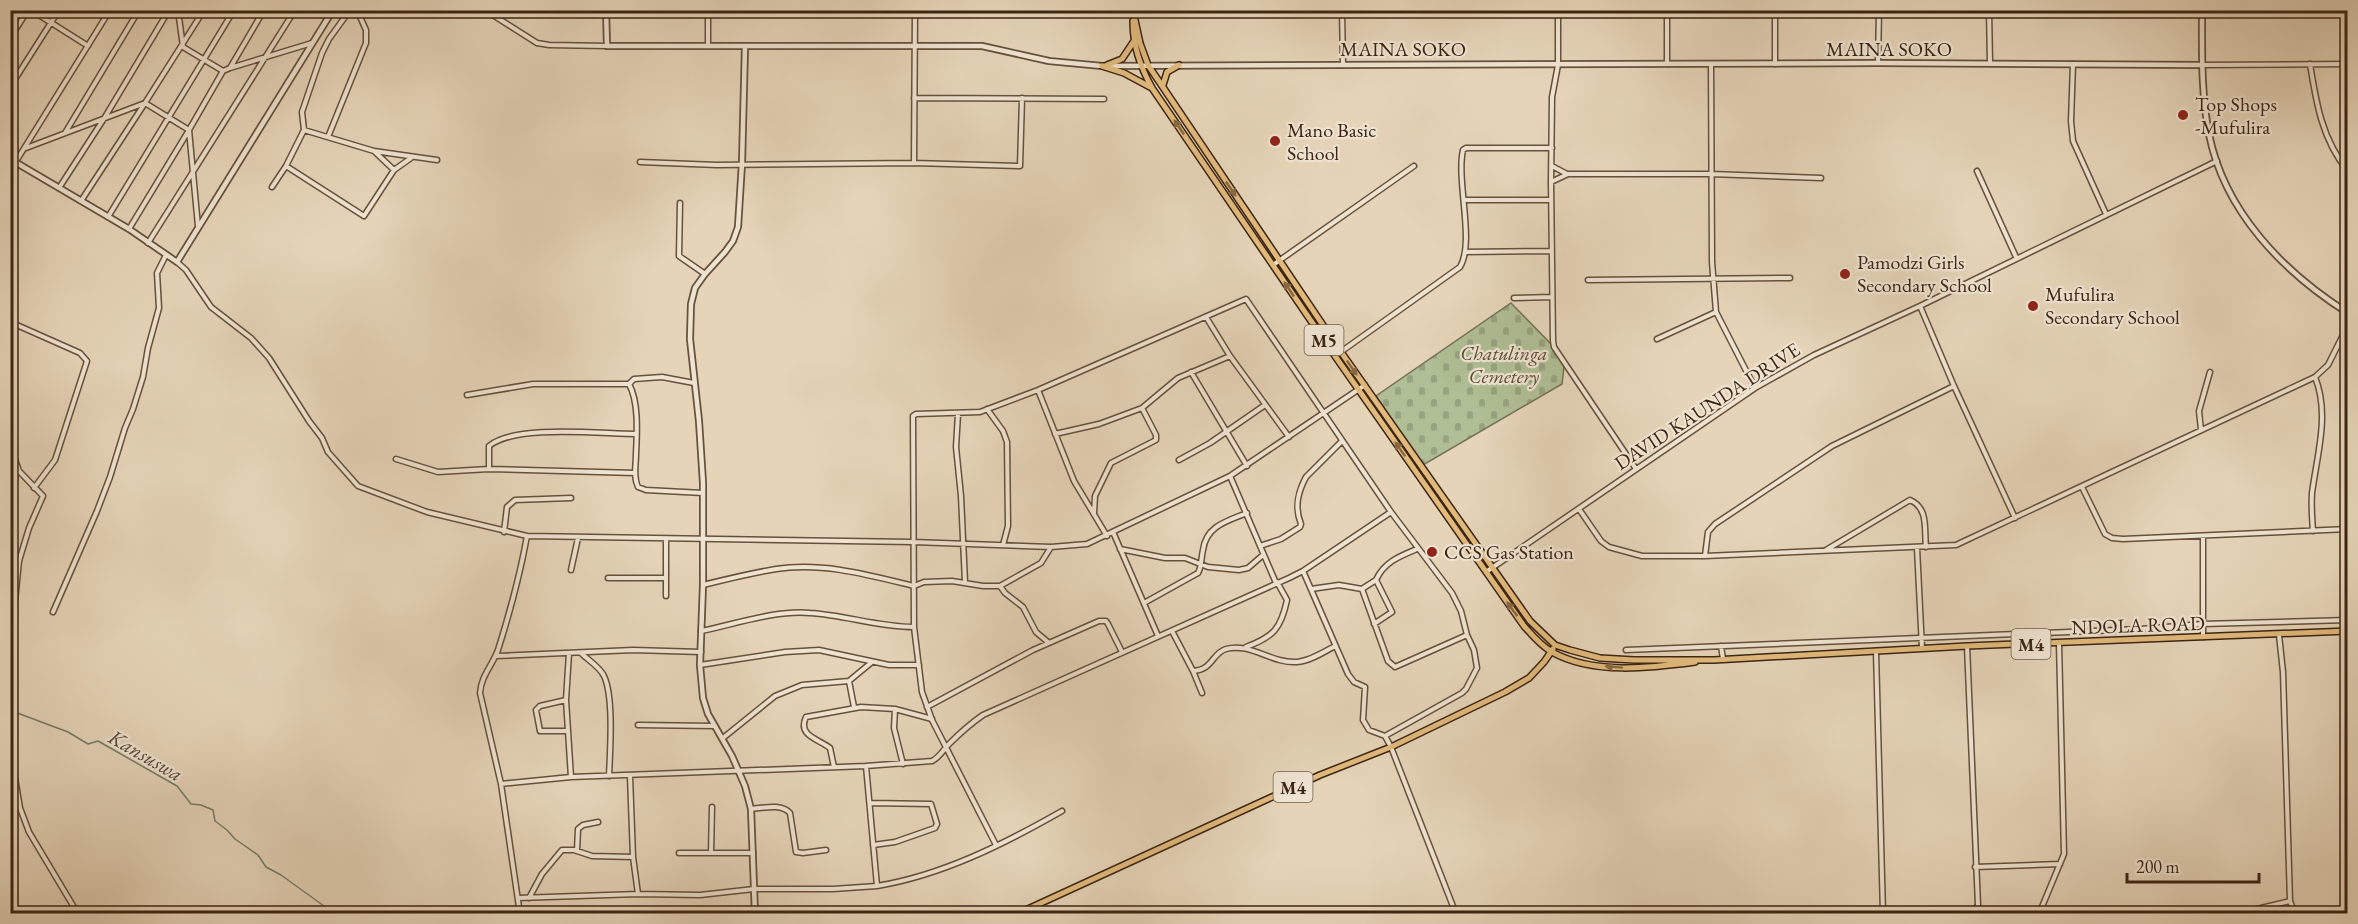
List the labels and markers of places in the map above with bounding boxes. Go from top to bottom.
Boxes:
place label: Top Shops -Mufulira [2195,91,2277,140]
marker: Top Shops -Mufulira [2176,108,2190,122]
place label: Mano Basic School [1287,117,1376,166]
marker: Mano Basic School [1268,134,1282,148]
place label: Pamodzi Girls Secondary School [1857,249,1992,298]
marker: Pamodzi Girls Secondary School [1838,267,1852,281]
place label: Mufulira Secondary School [2045,281,2180,330]
marker: Mufulira Secondary School [2026,299,2040,313]
place label: CCS Gas Station [1444,539,1574,565]
marker: CCS Gas Station [1425,545,1439,559]

